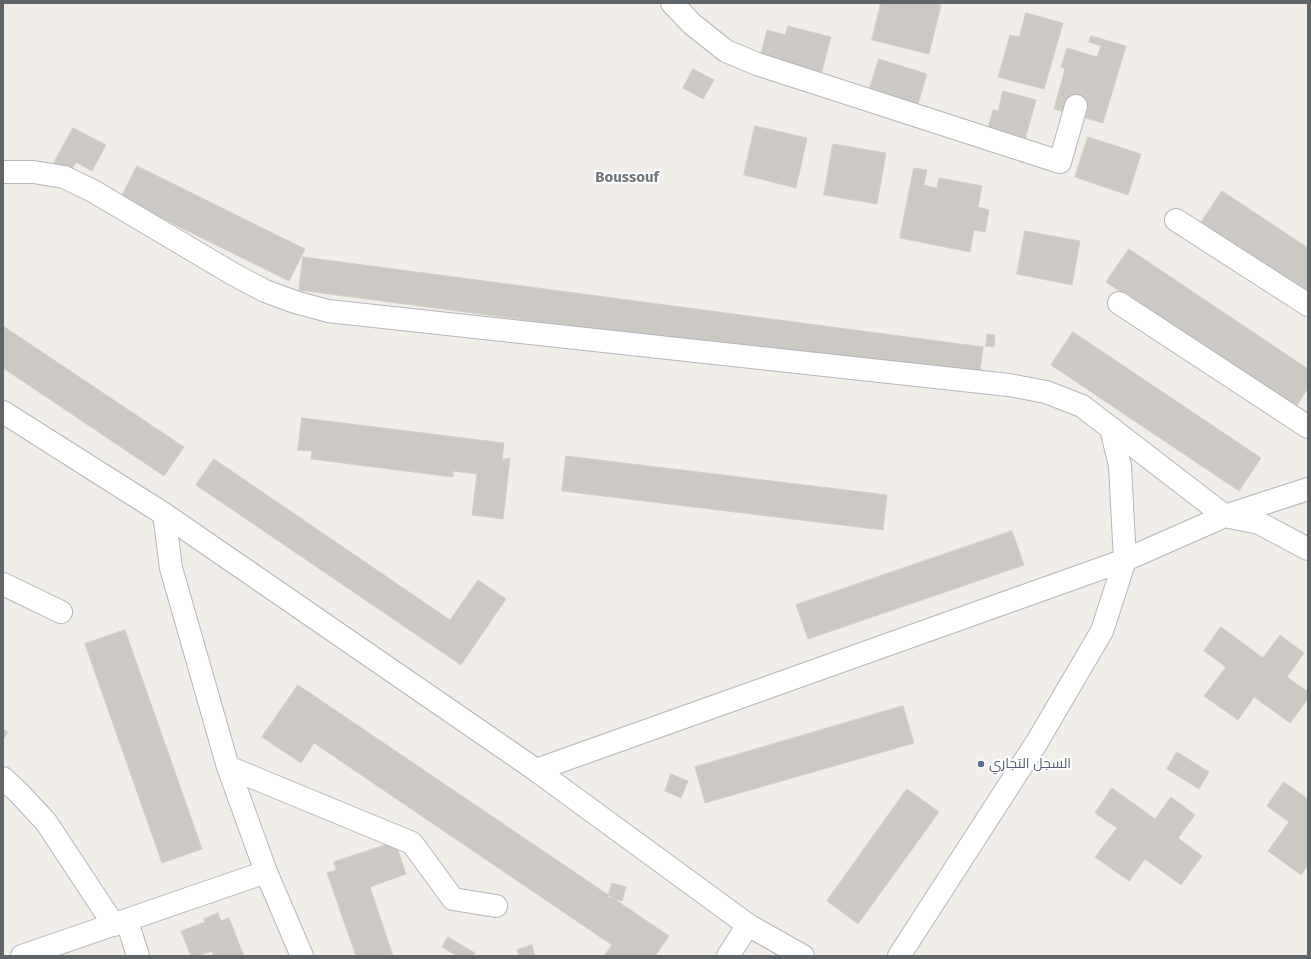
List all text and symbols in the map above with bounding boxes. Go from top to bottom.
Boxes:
district label: Boussouf [595,169,659,187]
place label: السجل التجاري [989,756,1071,772]
marker: السجل التجاري [976,759,986,769]

